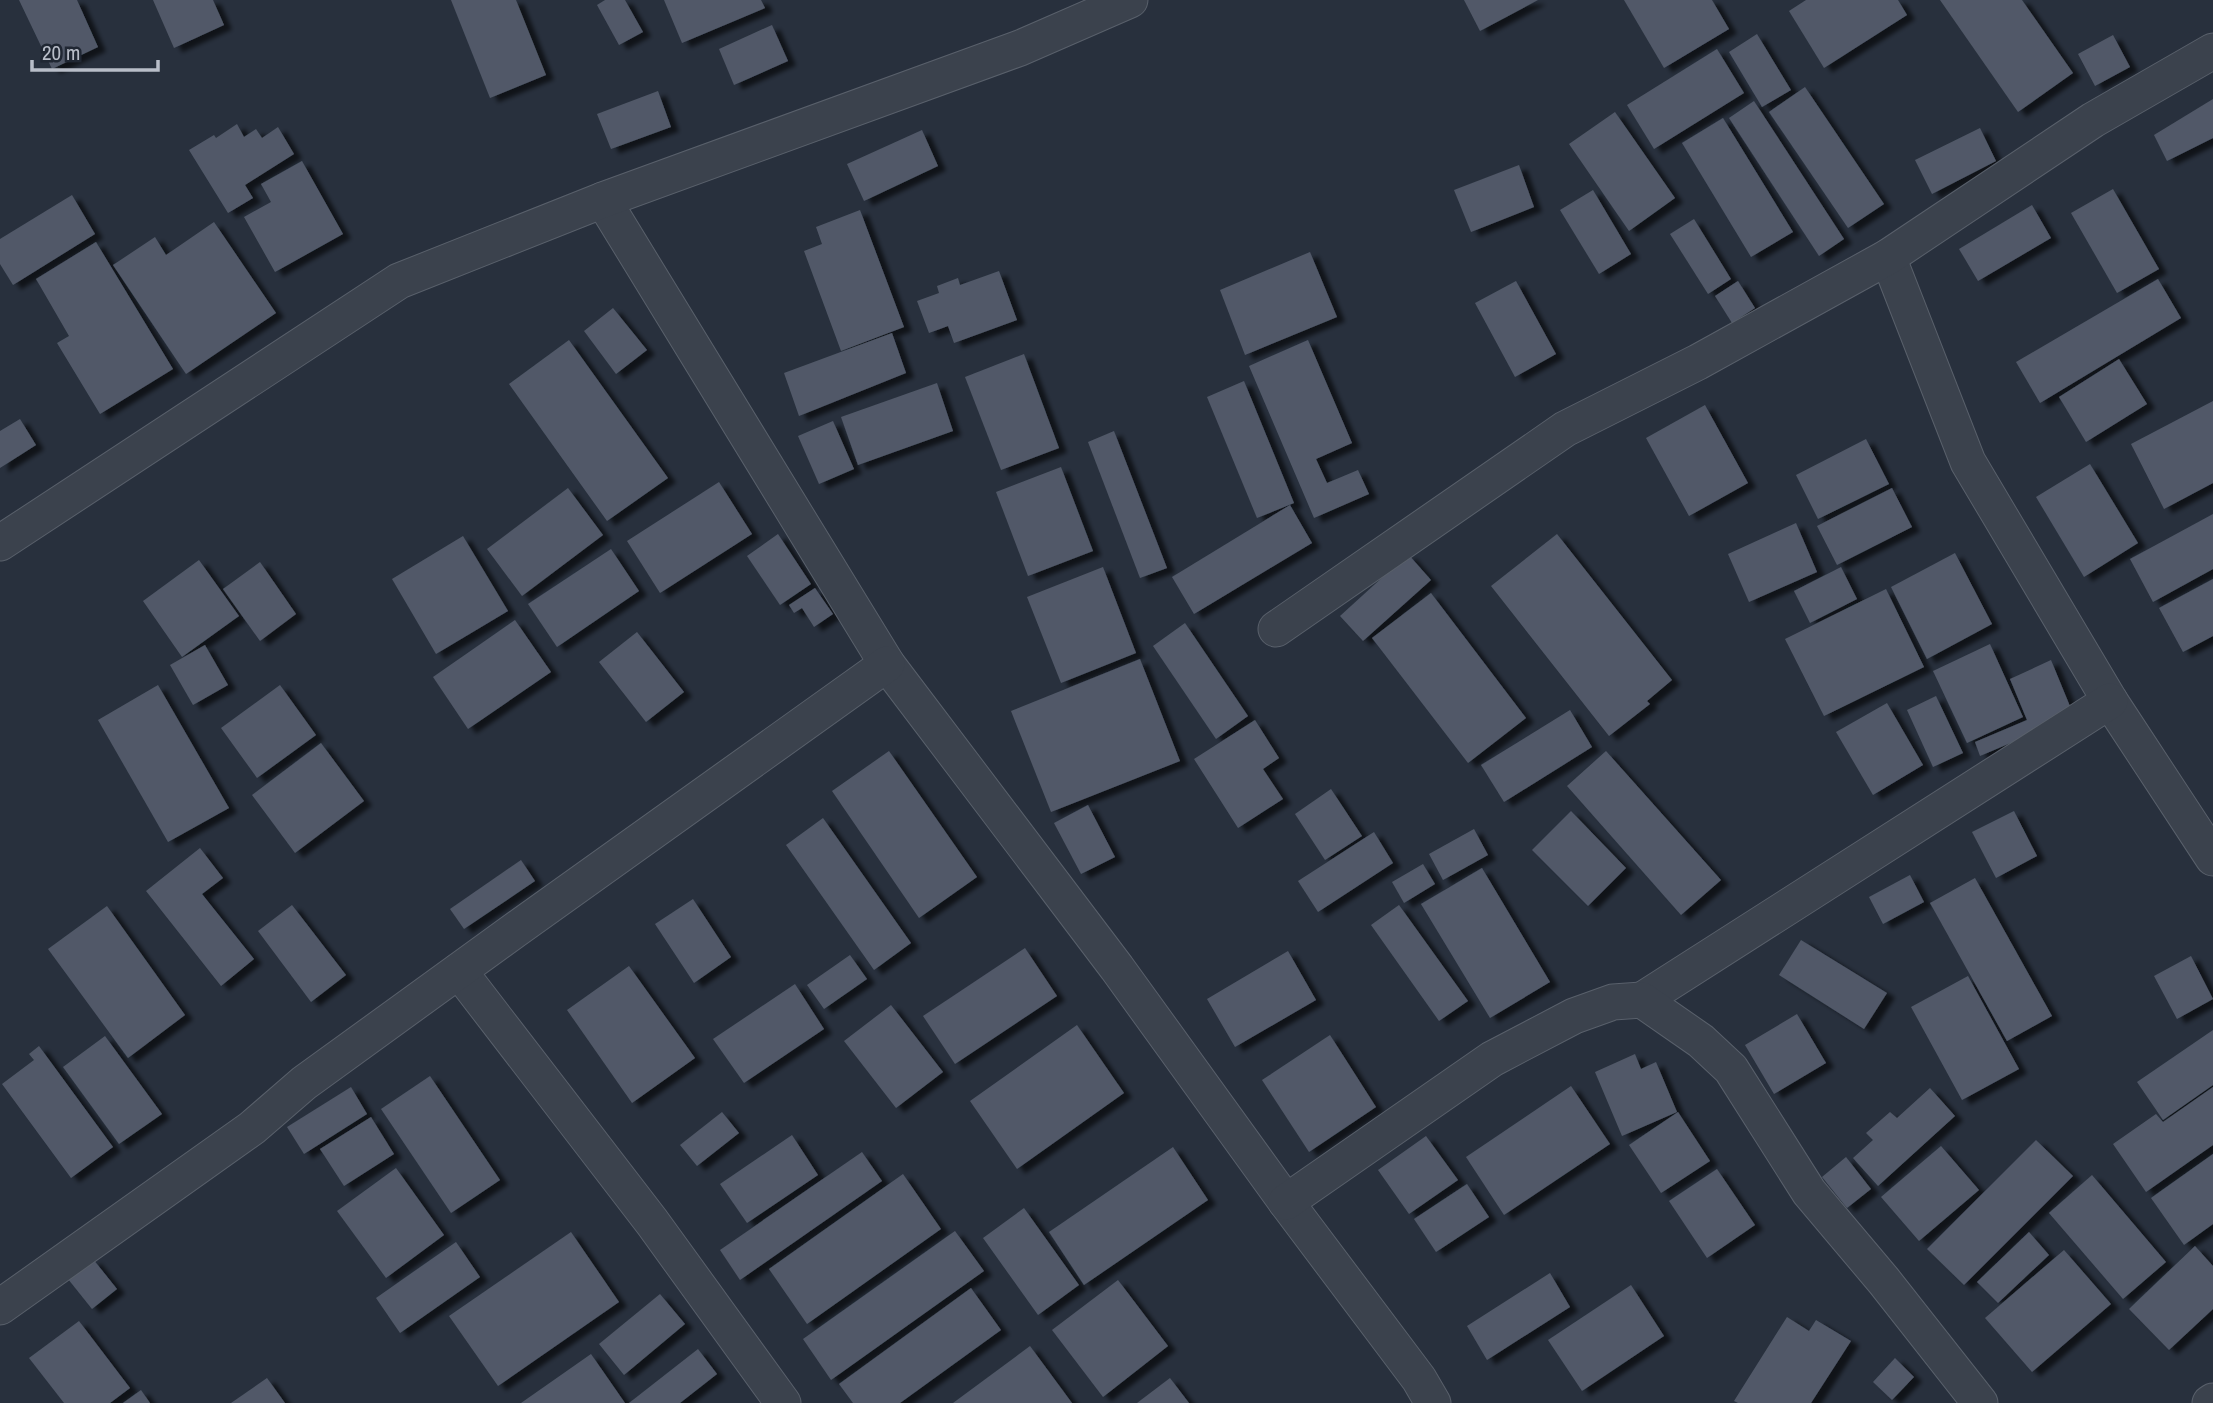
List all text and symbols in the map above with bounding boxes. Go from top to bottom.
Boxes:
scale bar [32,28,158,72]
text: 20 m [42,38,80,67]

